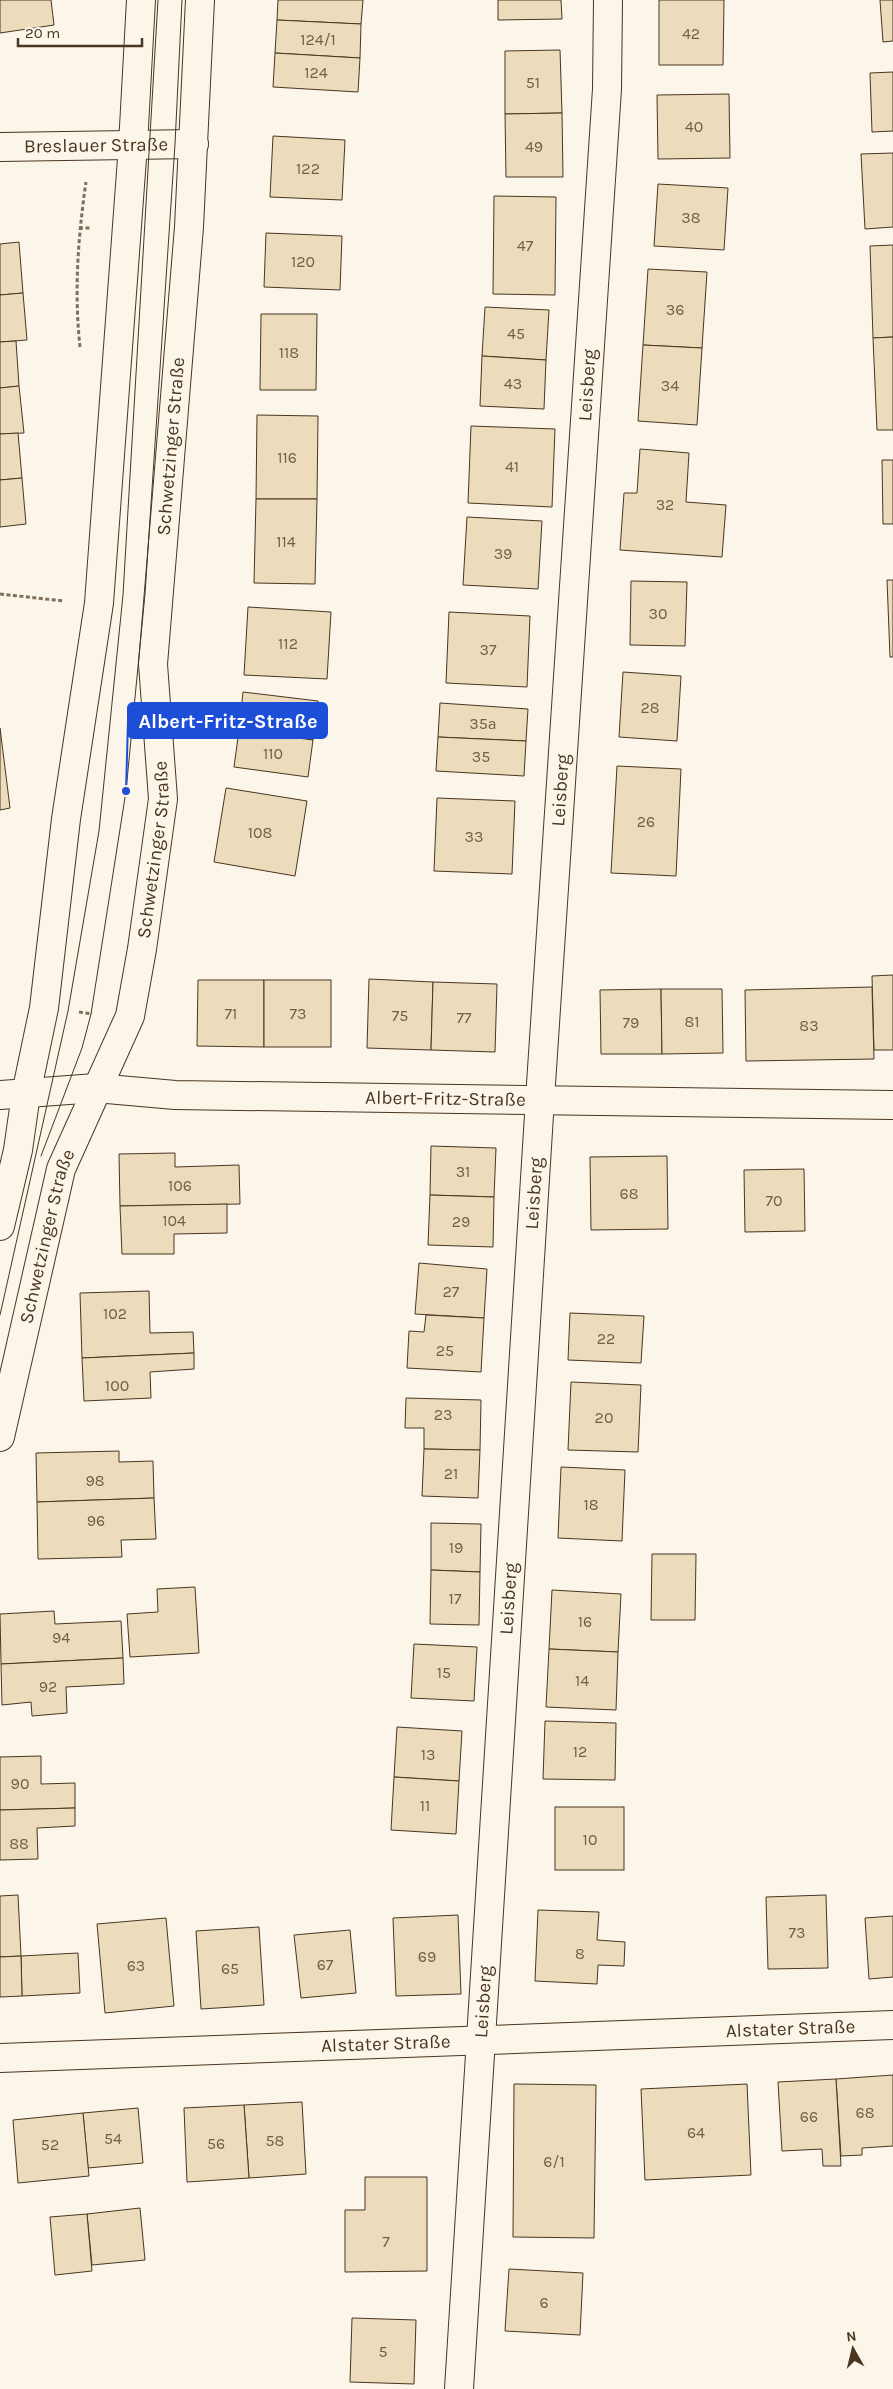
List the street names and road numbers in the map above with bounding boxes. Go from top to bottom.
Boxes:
street label: Breslauer Straße [24,133,168,158]
street label: Leisberg [574,348,601,422]
street label: Schwetzinger Straße [153,356,189,536]
street label: Leisberg [547,753,574,827]
street label: Schwetzinger Straße [133,760,174,940]
street label: Albert-Fritz-Straße [365,1087,526,1111]
street label: Schwetzinger Straße [15,1146,80,1326]
street label: Leisberg [521,1156,547,1230]
street label: Leisberg [495,1561,522,1636]
street label: Leisberg [470,1965,497,2039]
street label: Alstater Straße [725,2015,856,2042]
street label: Alstater Straße [321,2030,451,2057]

